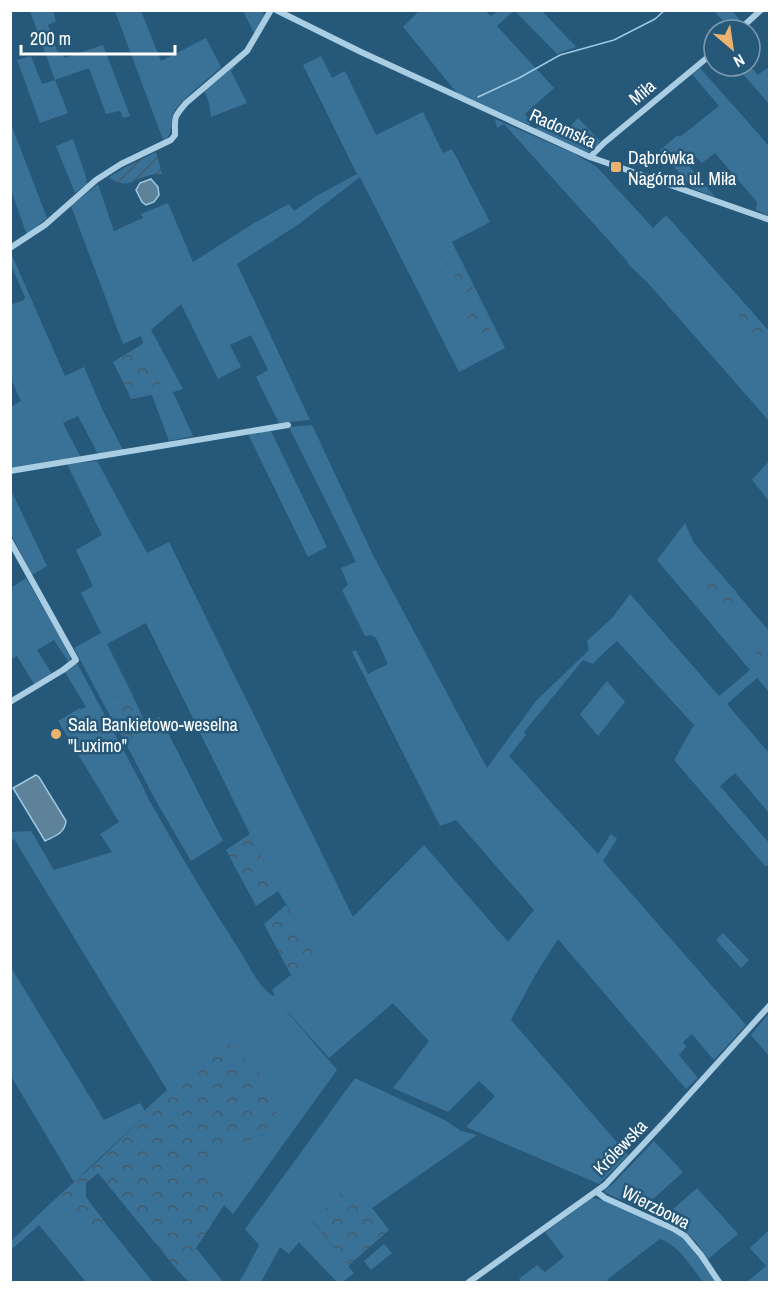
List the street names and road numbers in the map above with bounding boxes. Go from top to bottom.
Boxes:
street label: Miła [623,73,661,111]
street label: Radomska [526,102,600,154]
street label: Królewska [587,1114,653,1180]
street label: Wierzbowa [617,1179,695,1235]

